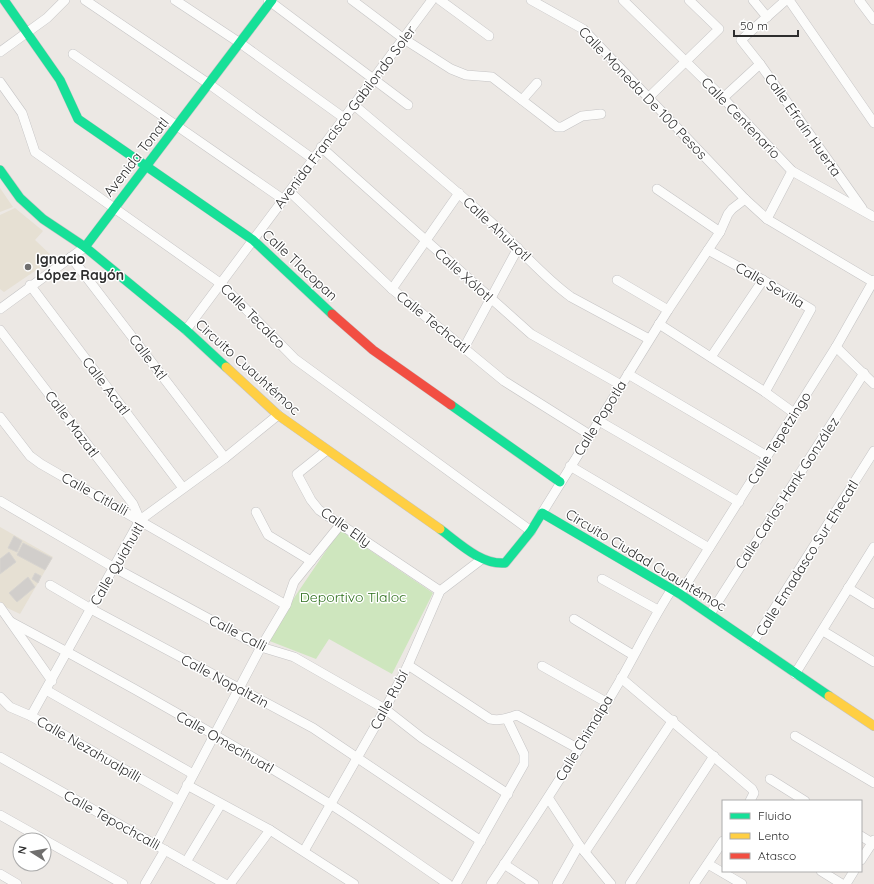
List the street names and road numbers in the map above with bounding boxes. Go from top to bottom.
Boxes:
street label: Avenida Francisco Gabilondo Soler [270,21,420,212]
street label: Calle Moneda De 100 Pesos [575,23,711,163]
street label: Calle Efraín Huerta [761,70,845,180]
street label: Calle Centenario [697,73,785,163]
street label: Avenida Tonatl [99,114,173,200]
street label: Calle Ahuizotl [459,193,535,265]
street label: Calle Tlacopan [259,225,341,305]
street label: Calle Xólotl [431,244,497,306]
street label: Calle Sevilla [732,258,808,312]
street label: Calle Tecalco [217,280,289,352]
street label: Calle Techcatl [393,287,473,357]
street label: Circuito Cuauhtémoc [192,315,304,419]
street label: Calle Atl [125,331,171,383]
street label: Calle Acatl [78,353,134,419]
street label: Calle Popotla [570,377,630,459]
street label: Calle Mazatl [41,387,103,461]
street label: Calle Tepetzingo [743,388,815,488]
street label: Calle Carlos Hank González [731,413,843,572]
street label: Calle Citlalli [58,468,132,520]
street label: Calle Emadasco Sur Ehecatl [752,477,862,639]
street label: Calle Elly [317,503,375,551]
street label: Circuito Ciudad Cuauhtémoc [562,505,730,615]
street label: Calle Quiahuitl [86,519,148,609]
street label: Calle Calli [206,611,270,655]
street label: Calle Nopaltzin [178,650,272,712]
street label: Calle Rubí [366,667,412,733]
street label: Calle Chimalpa [551,692,617,784]
street label: Calle Omecihuatl [173,707,277,777]
street label: Calle Nezahualpilli [34,712,144,786]
street label: Calle Tepochcalli [61,786,163,854]

